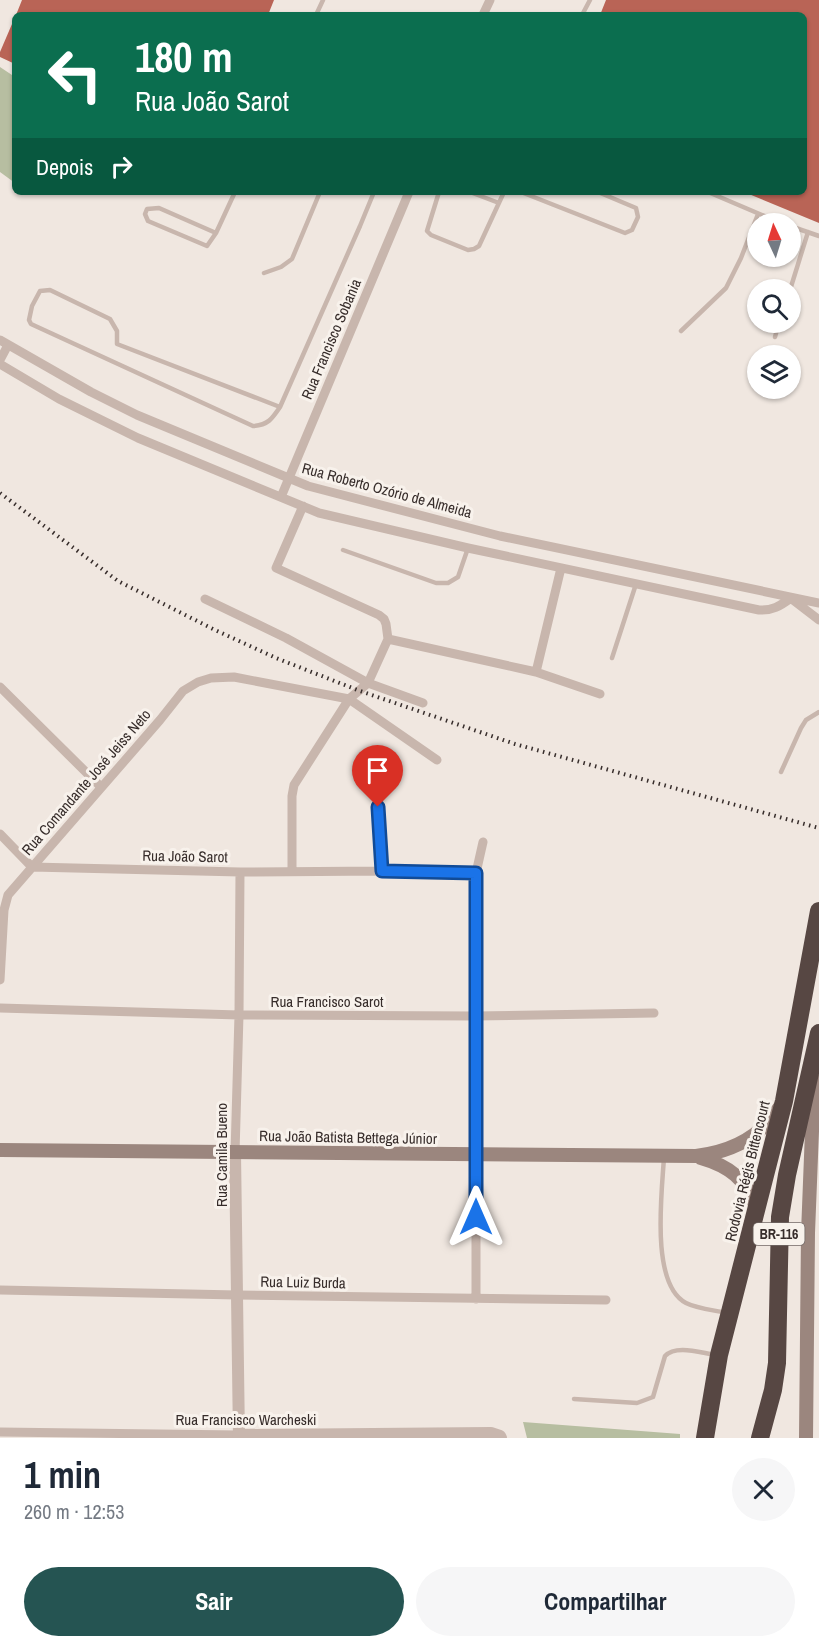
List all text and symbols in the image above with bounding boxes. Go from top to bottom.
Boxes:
text: 180 m [135,29,233,85]
icon: left [36,36,114,114]
text: Rua João Sarot [135,83,289,119]
icon: right [105,150,138,183]
text: Depois [36,152,93,182]
north arrow [747,213,801,267]
map controls [747,213,801,399]
street label: Rua Francisco Sobania [296,275,366,403]
button: search [747,279,801,333]
button: layers [747,345,801,399]
street label: Rua Roberto Ozório de Almeida [300,457,474,523]
street label: Rua Comandante José Jeiss Neto [17,704,155,860]
pin [352,745,403,807]
icon: arrive [361,754,394,787]
street label: Rua João Sarot [142,845,228,867]
street label: Rua Francisco Sarot [271,991,384,1012]
street label: Rodovia Régis Bittencourt [719,1098,775,1244]
street label: Rua Camila Bueno [211,1103,232,1207]
street label: Rua João Batista Bettega Júnior [259,1125,437,1149]
position arrow [444,1185,508,1249]
road number: BR-116 [754,1223,804,1245]
street label: Rua Luiz Burda [260,1271,346,1293]
street label: Rua Francisco Warcheski [175,1409,317,1430]
text: 1 min [24,1451,101,1499]
button: close [732,1458,795,1521]
text: 260 m · 12:53 [24,1498,124,1525]
button: Sair [24,1567,404,1636]
button: Compartilhar [416,1567,795,1636]

